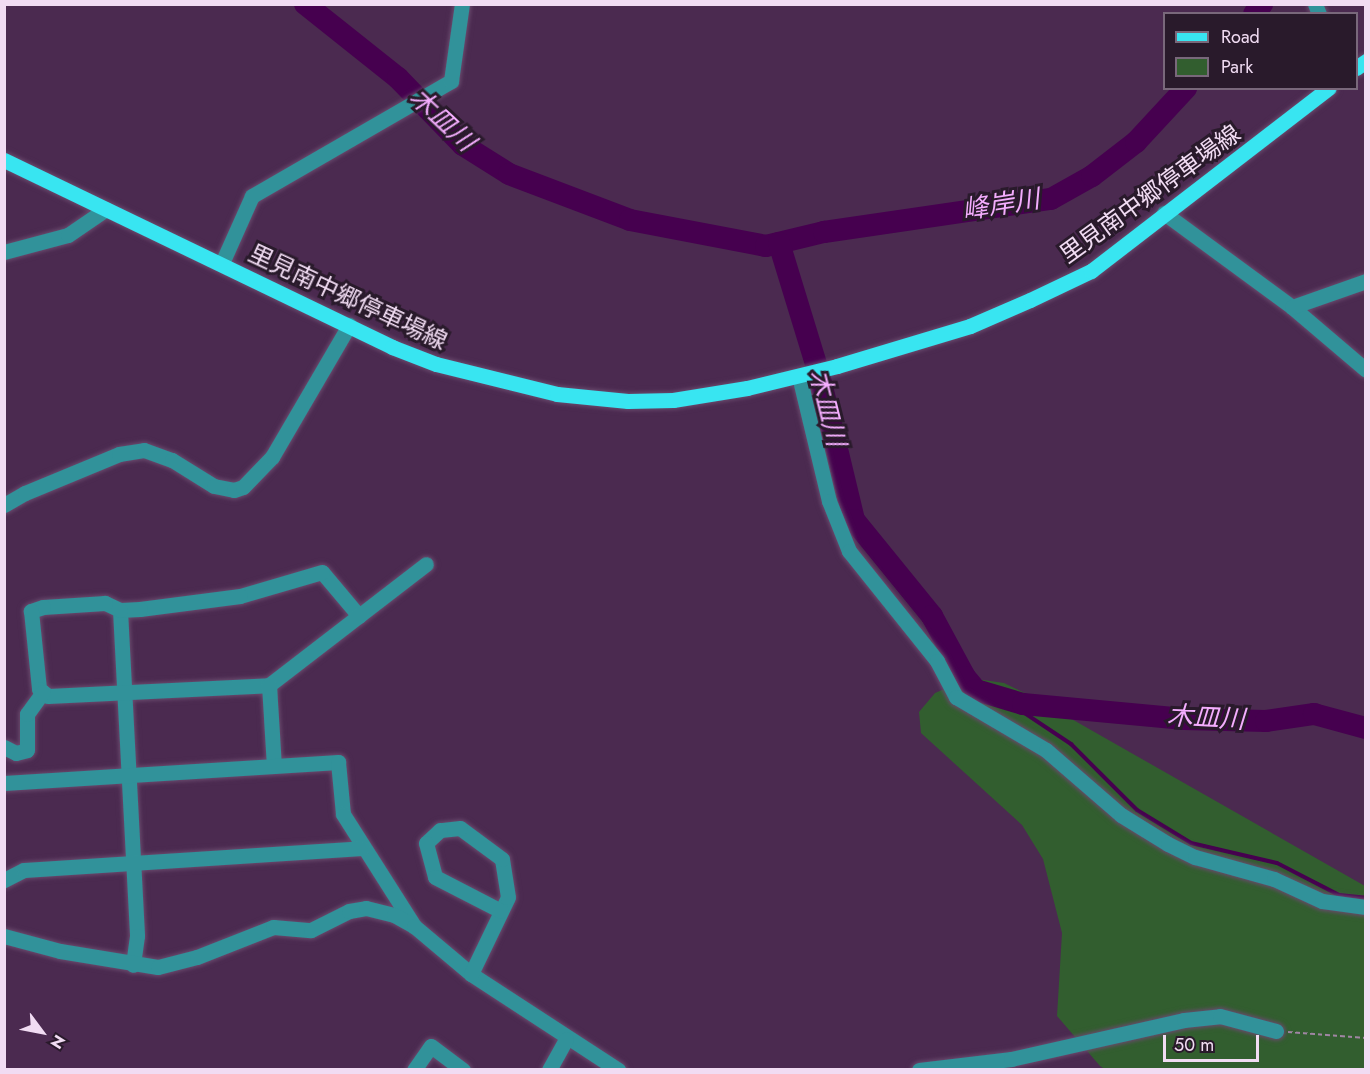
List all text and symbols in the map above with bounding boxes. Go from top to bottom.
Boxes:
legend [1163,12,1358,90]
text: Road [1221,24,1260,50]
text: Park [1221,54,1253,80]
water label: 木皿川 [403,82,481,158]
street label: 里見南中郷停車場線 [1054,119,1246,269]
water label: 峰岸川 [960,183,1042,227]
street label: 里見南中郷停車場線 [244,238,452,356]
water label: 木皿川 [802,366,852,450]
water label: 木皿川 [1166,700,1246,736]
north arrow [12,1002,72,1062]
scale bar [1166,1023,1262,1061]
text: N [45,1030,71,1053]
text: 50 m [1174,1032,1214,1058]

